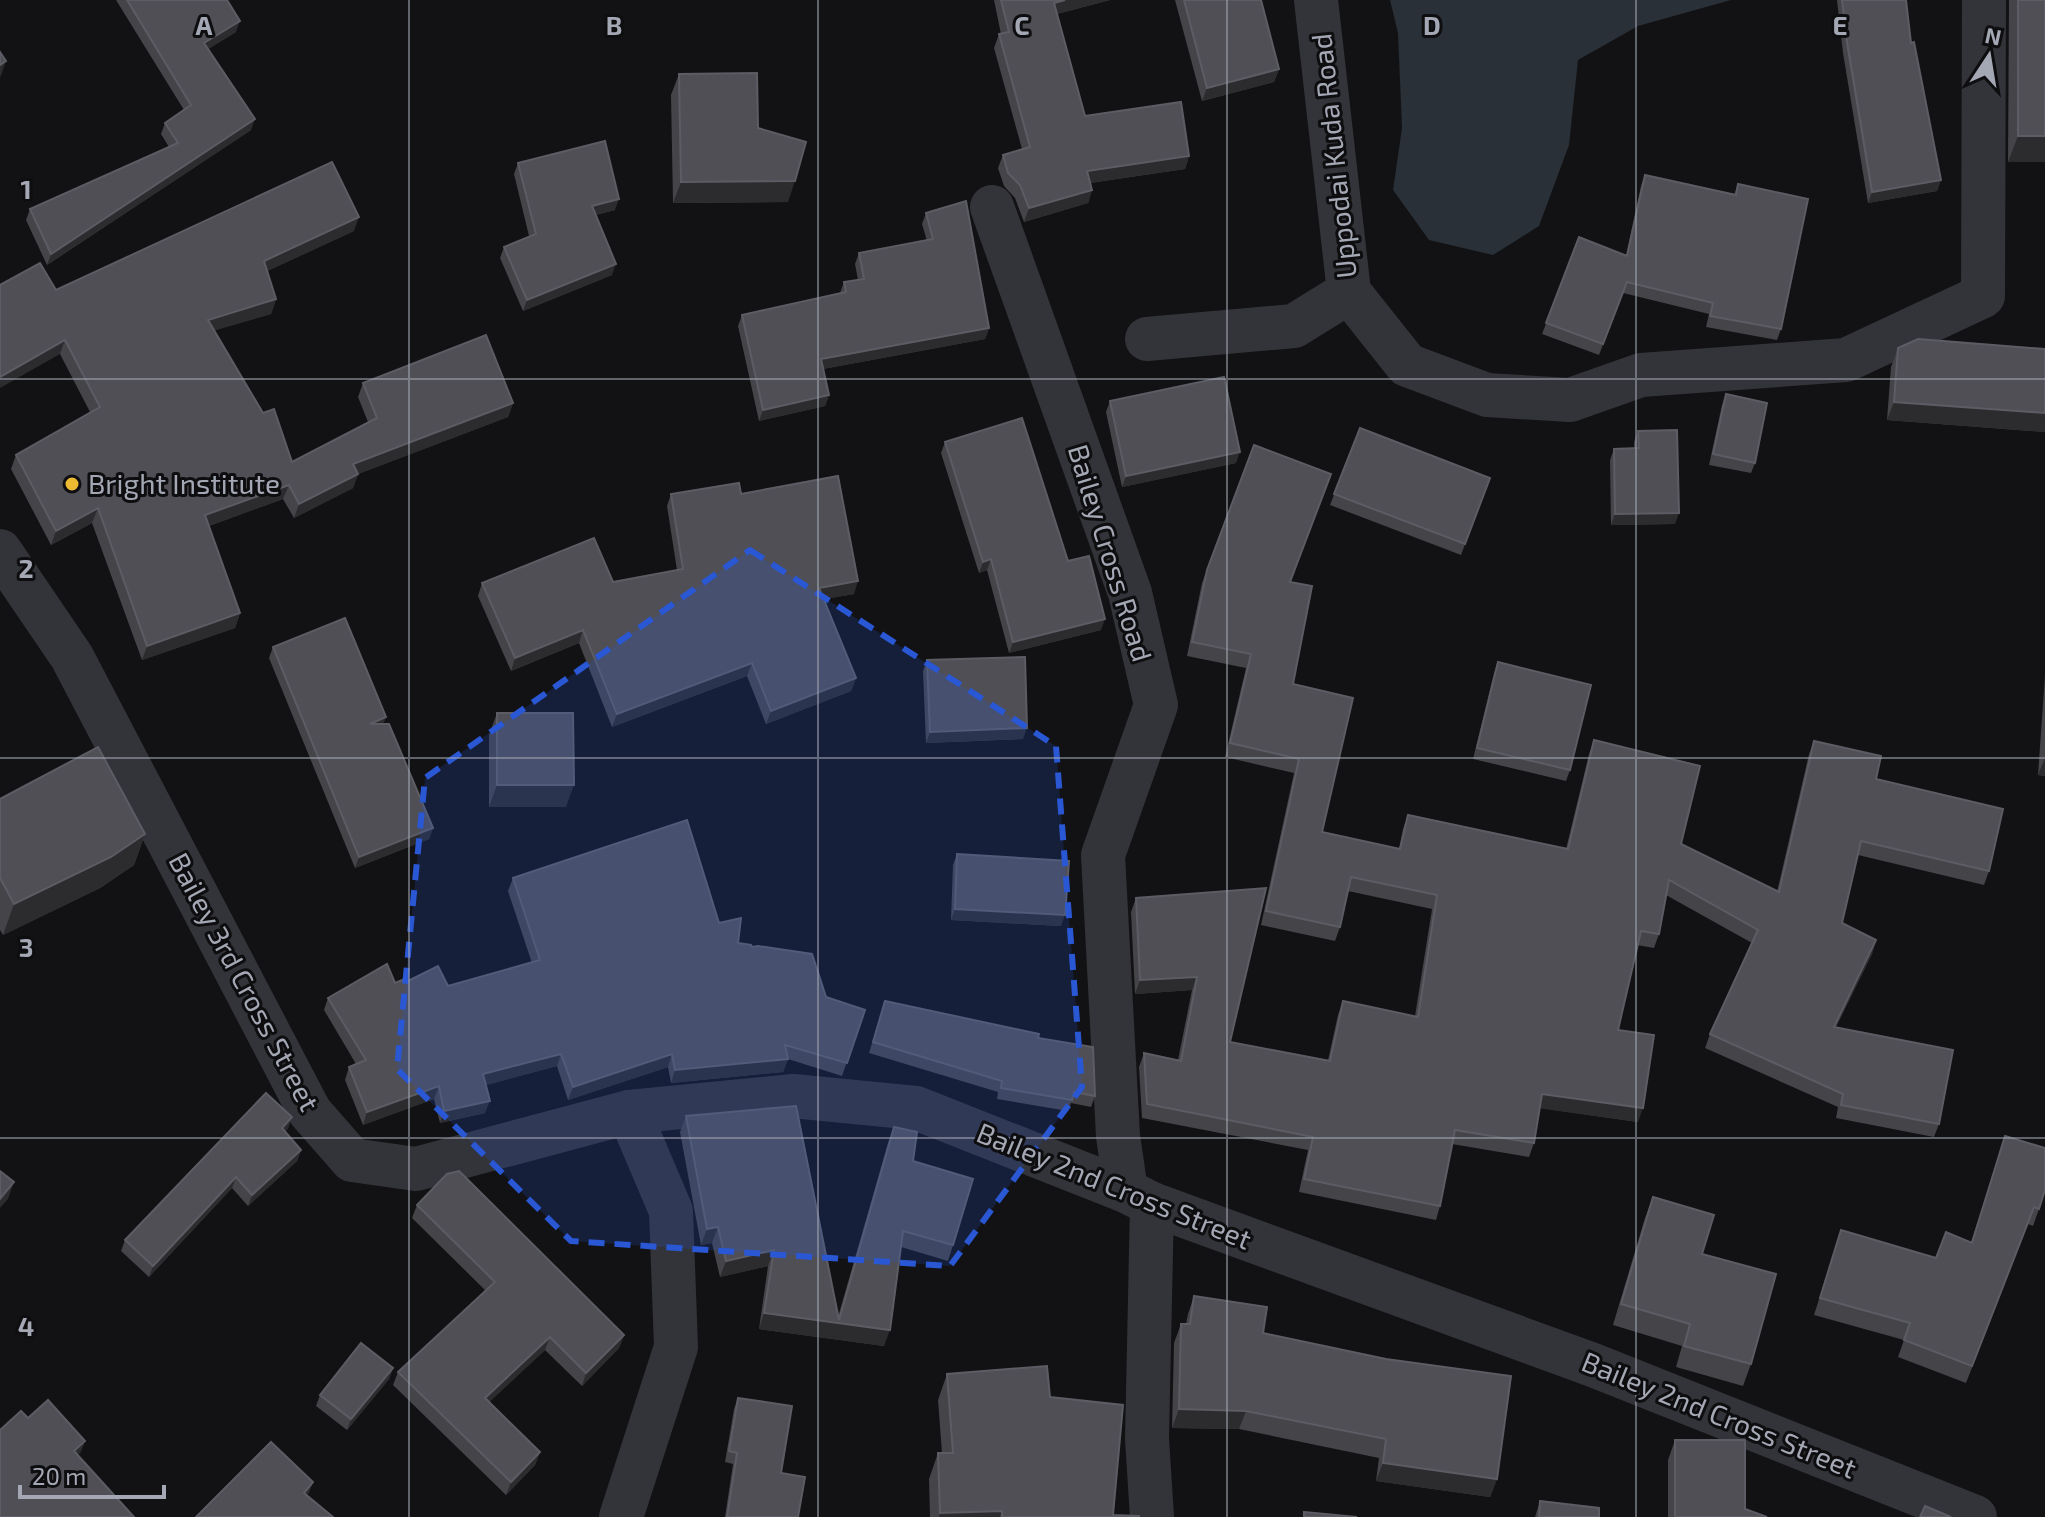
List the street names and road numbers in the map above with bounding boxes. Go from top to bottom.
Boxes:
street label: Uppodai Kuda Road [1303,32,1363,280]
street label: Bailey Cross Road [1062,440,1160,665]
street label: Bailey 3rd Cross Street [162,847,327,1116]
street label: Bailey 2nd Cross Street [972,1114,1257,1256]
street label: Bailey 2nd Cross Street [1577,1343,1862,1485]

